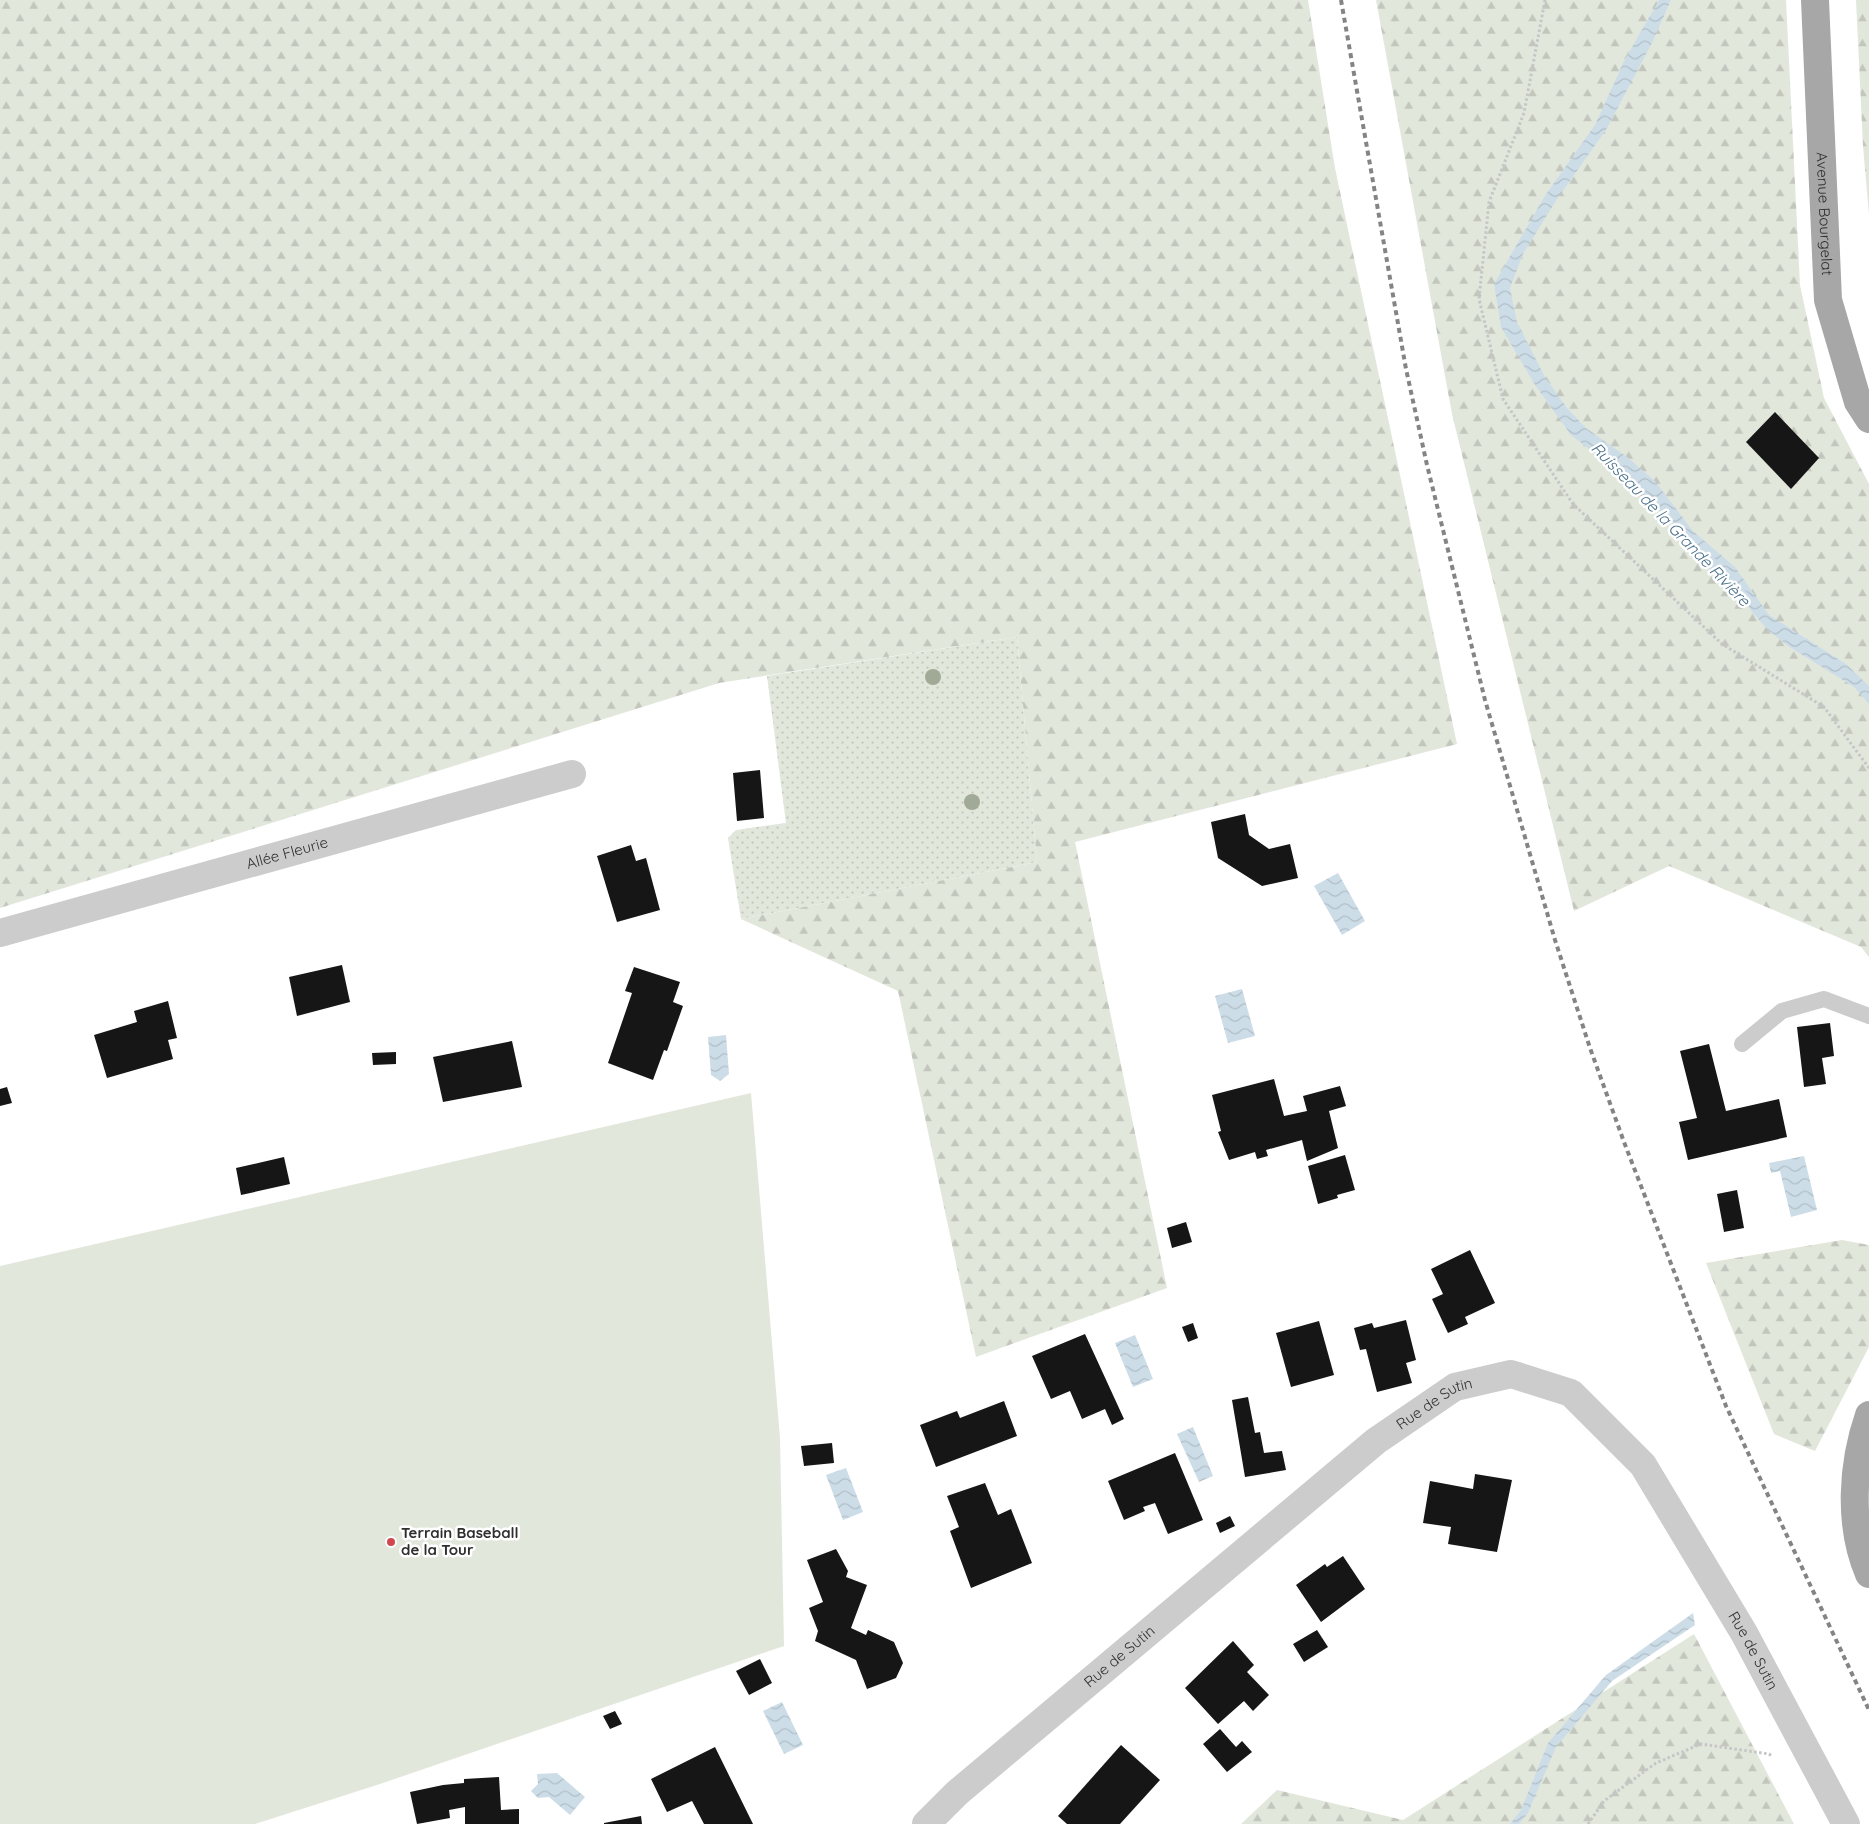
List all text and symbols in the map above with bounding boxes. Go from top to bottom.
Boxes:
street label: Avenue Bourgelat [1813,152,1837,276]
water label: Ruisseau de la Grande Rivière [1587,438,1755,611]
street label: Allée Fleurie [244,832,330,873]
street label: Rue de Sutin [1392,1373,1474,1433]
place label: Terrain Baseball de la Tour [401,1523,519,1559]
marker: Terrain Baseball de la Tour [385,1536,397,1548]
street label: Rue de Sutin [1724,1608,1783,1693]
street label: Rue de Sutin [1080,1621,1158,1691]

